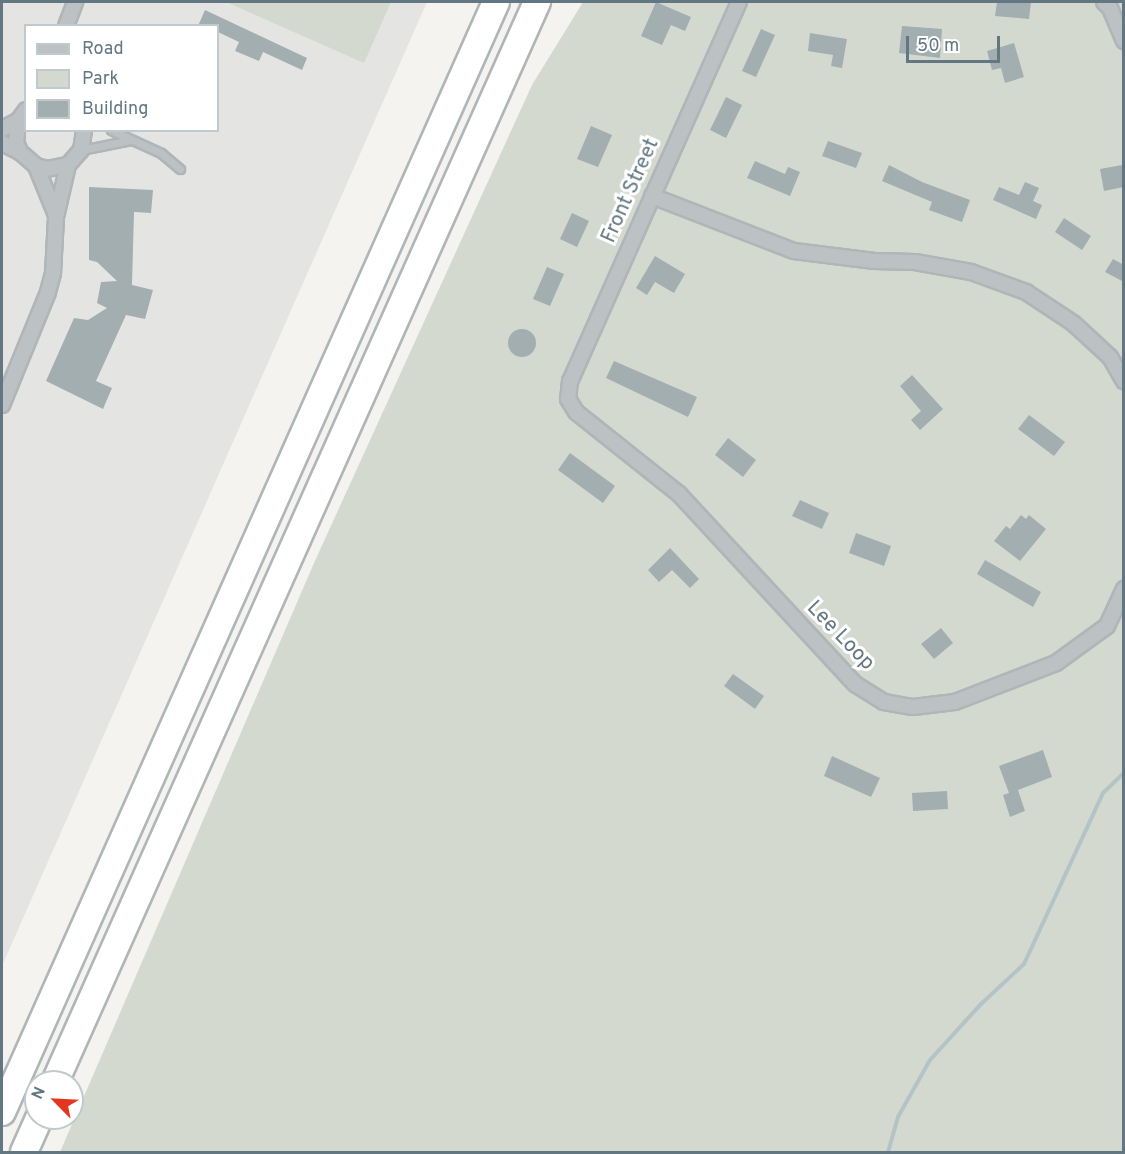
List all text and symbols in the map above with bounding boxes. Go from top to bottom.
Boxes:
legend [24,24,219,132]
scale bar [909,24,1004,62]
text: 50 m [917,35,959,58]
text: Road [82,38,124,61]
text: Park [82,68,119,91]
text: Building [82,98,148,121]
street label: Front Street [597,135,665,247]
street label: Lee Loop [801,596,879,676]
north arrow [24,1070,84,1130]
text: N [28,1084,51,1103]

